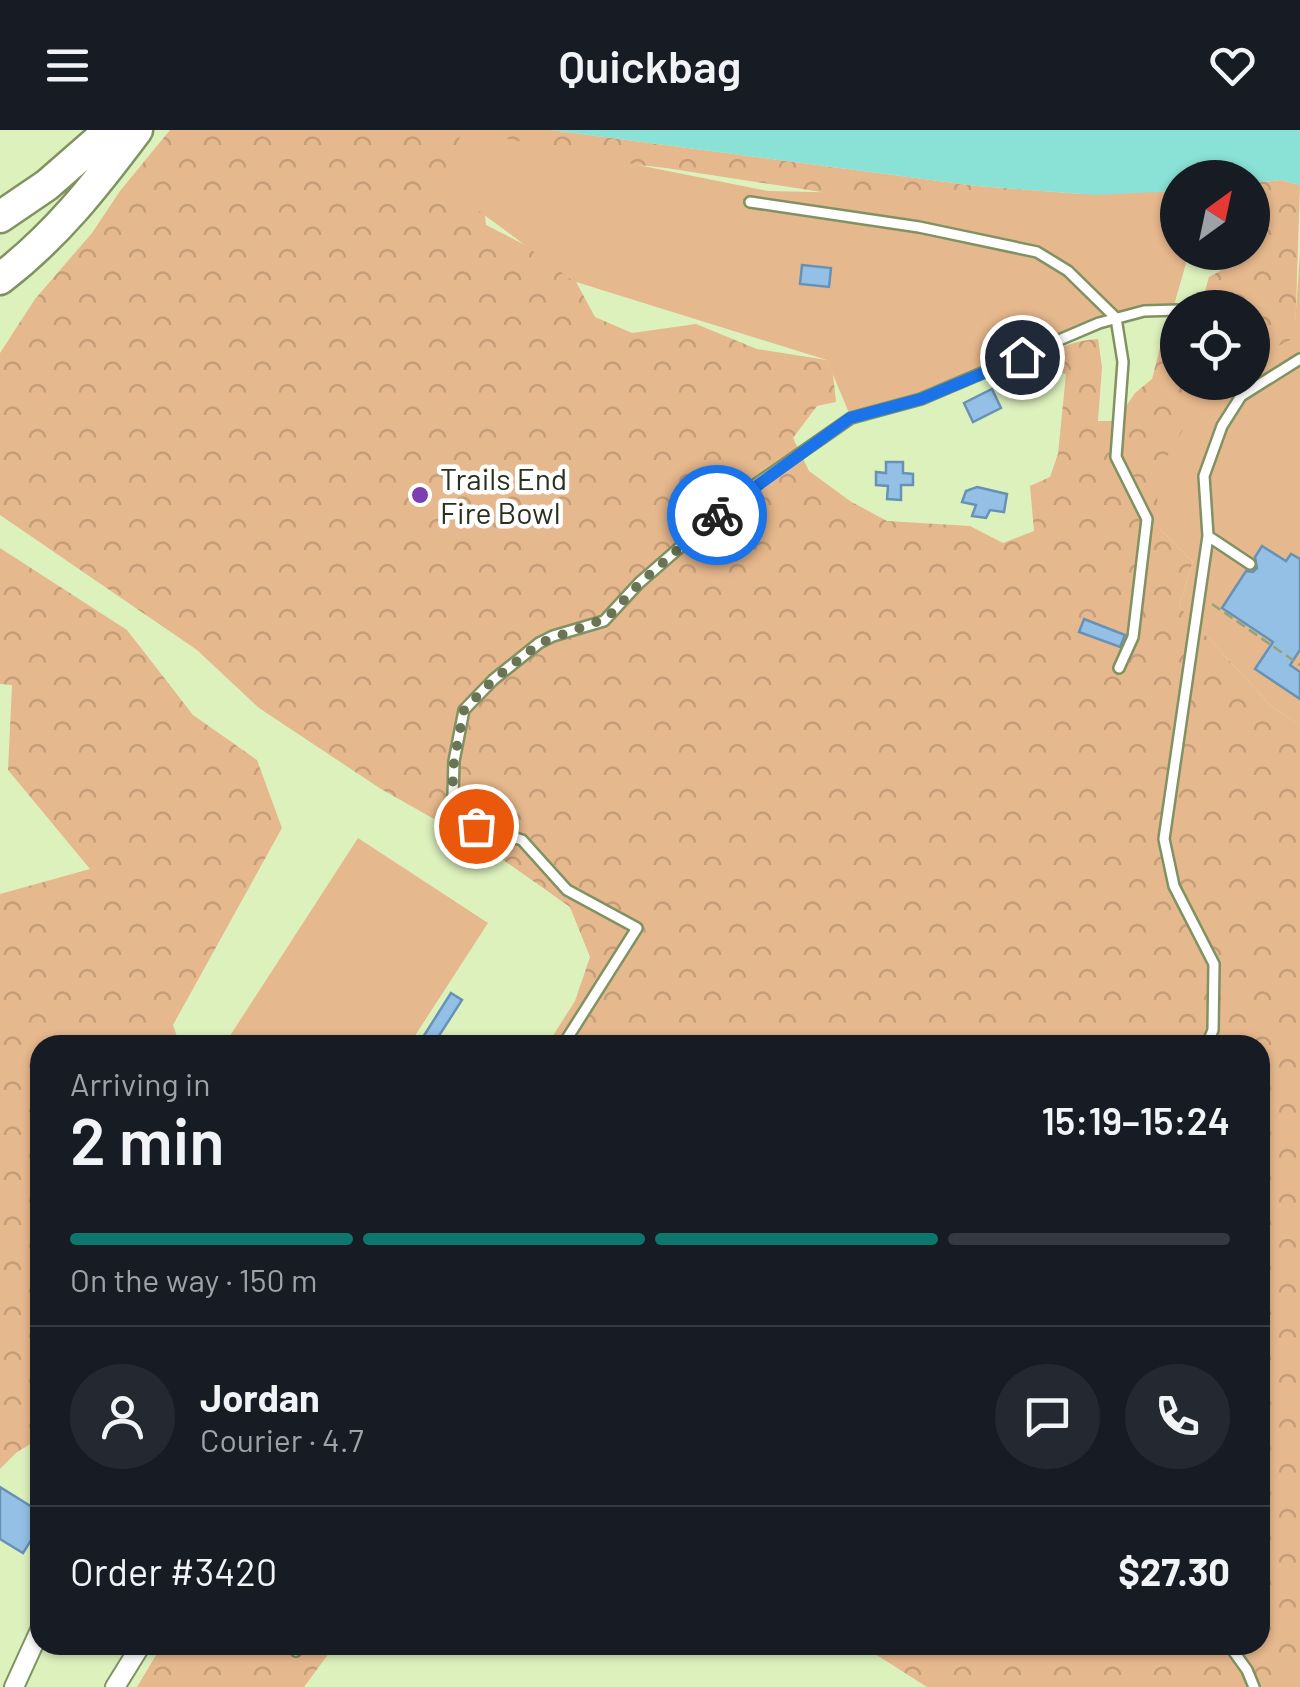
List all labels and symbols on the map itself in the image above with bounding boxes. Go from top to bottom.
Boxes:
north arrow [1160,160,1270,270]
pin [980,315,1065,400]
place label: Trails End Fire Bowl [440,460,567,530]
courier [667,465,767,565]
marker: Trails End Fire Bowl [409,484,431,506]
pin [434,784,519,869]

